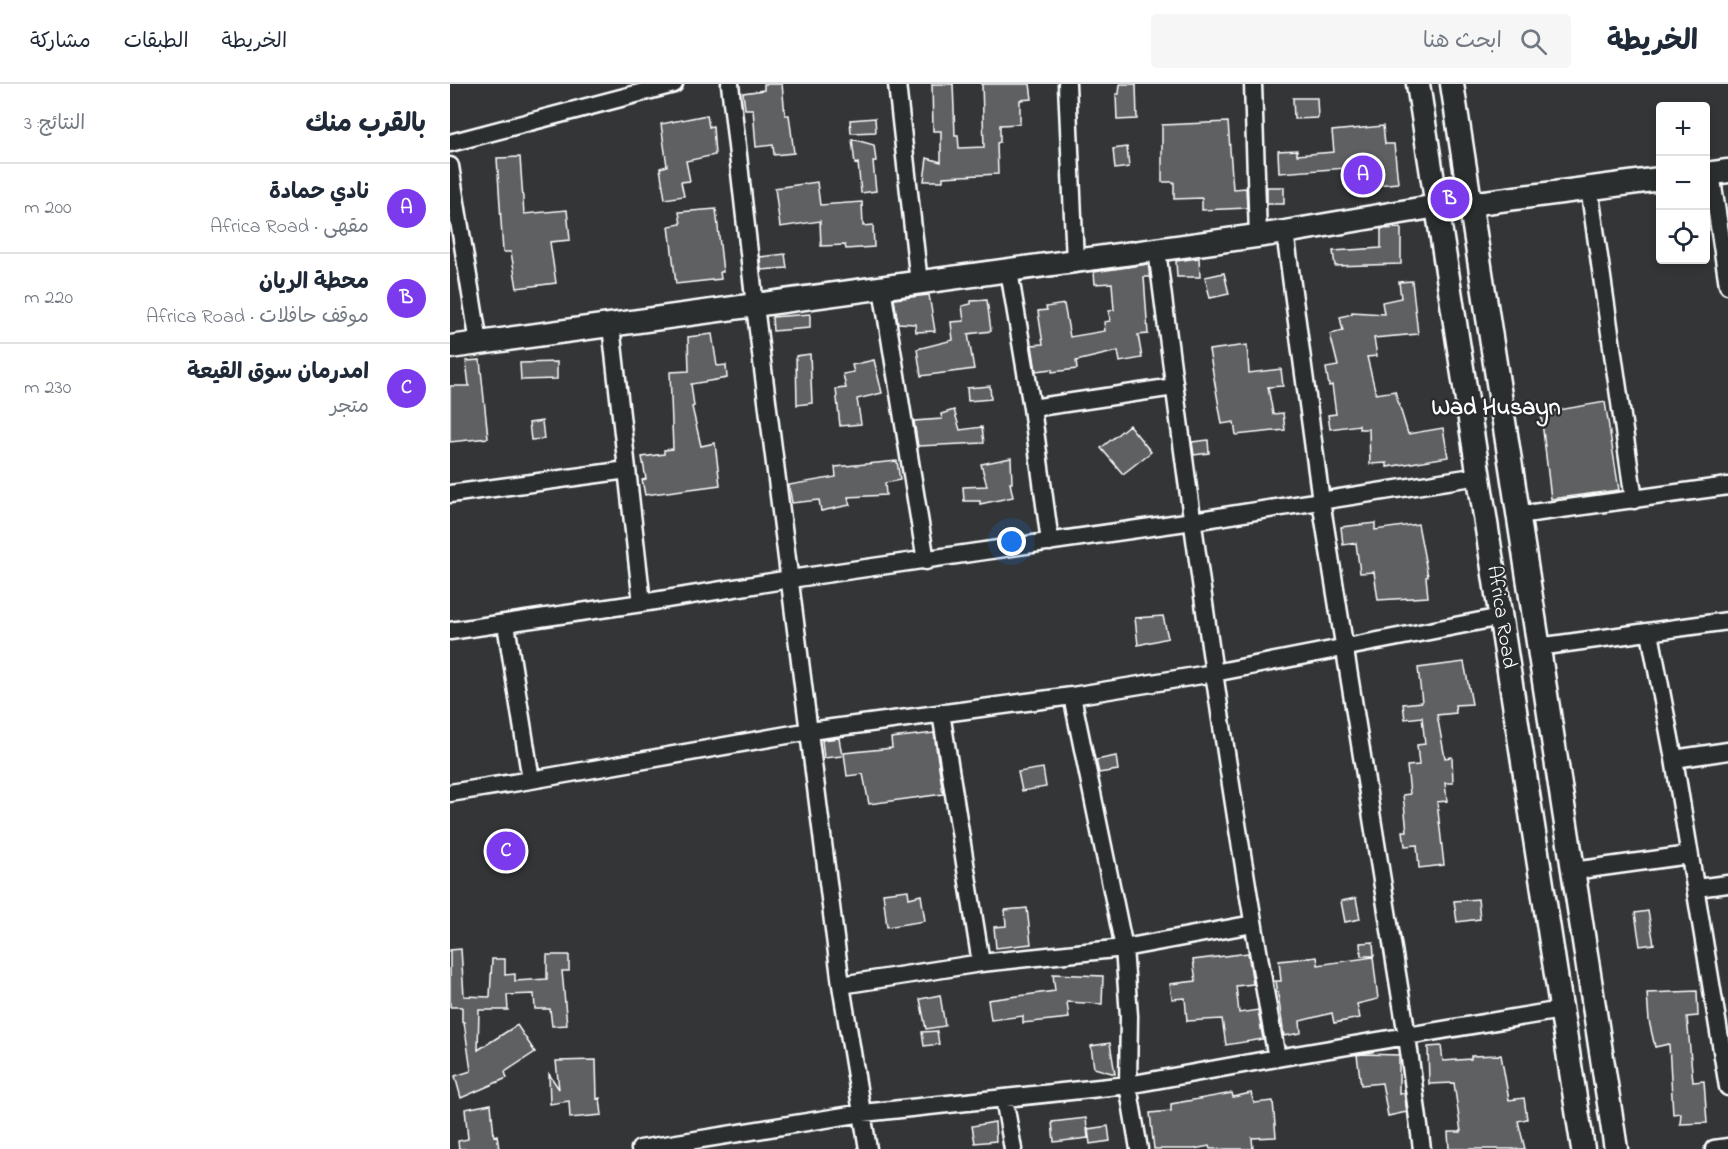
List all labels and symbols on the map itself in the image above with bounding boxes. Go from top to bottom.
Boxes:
pin: A [1344,152,1382,197]
pin: B [1430,176,1470,222]
district label: Wad Husayn [1432,391,1561,427]
your location [997,527,1026,556]
street label: Africa Road [1478,563,1524,671]
pin: C [486,828,526,873]

